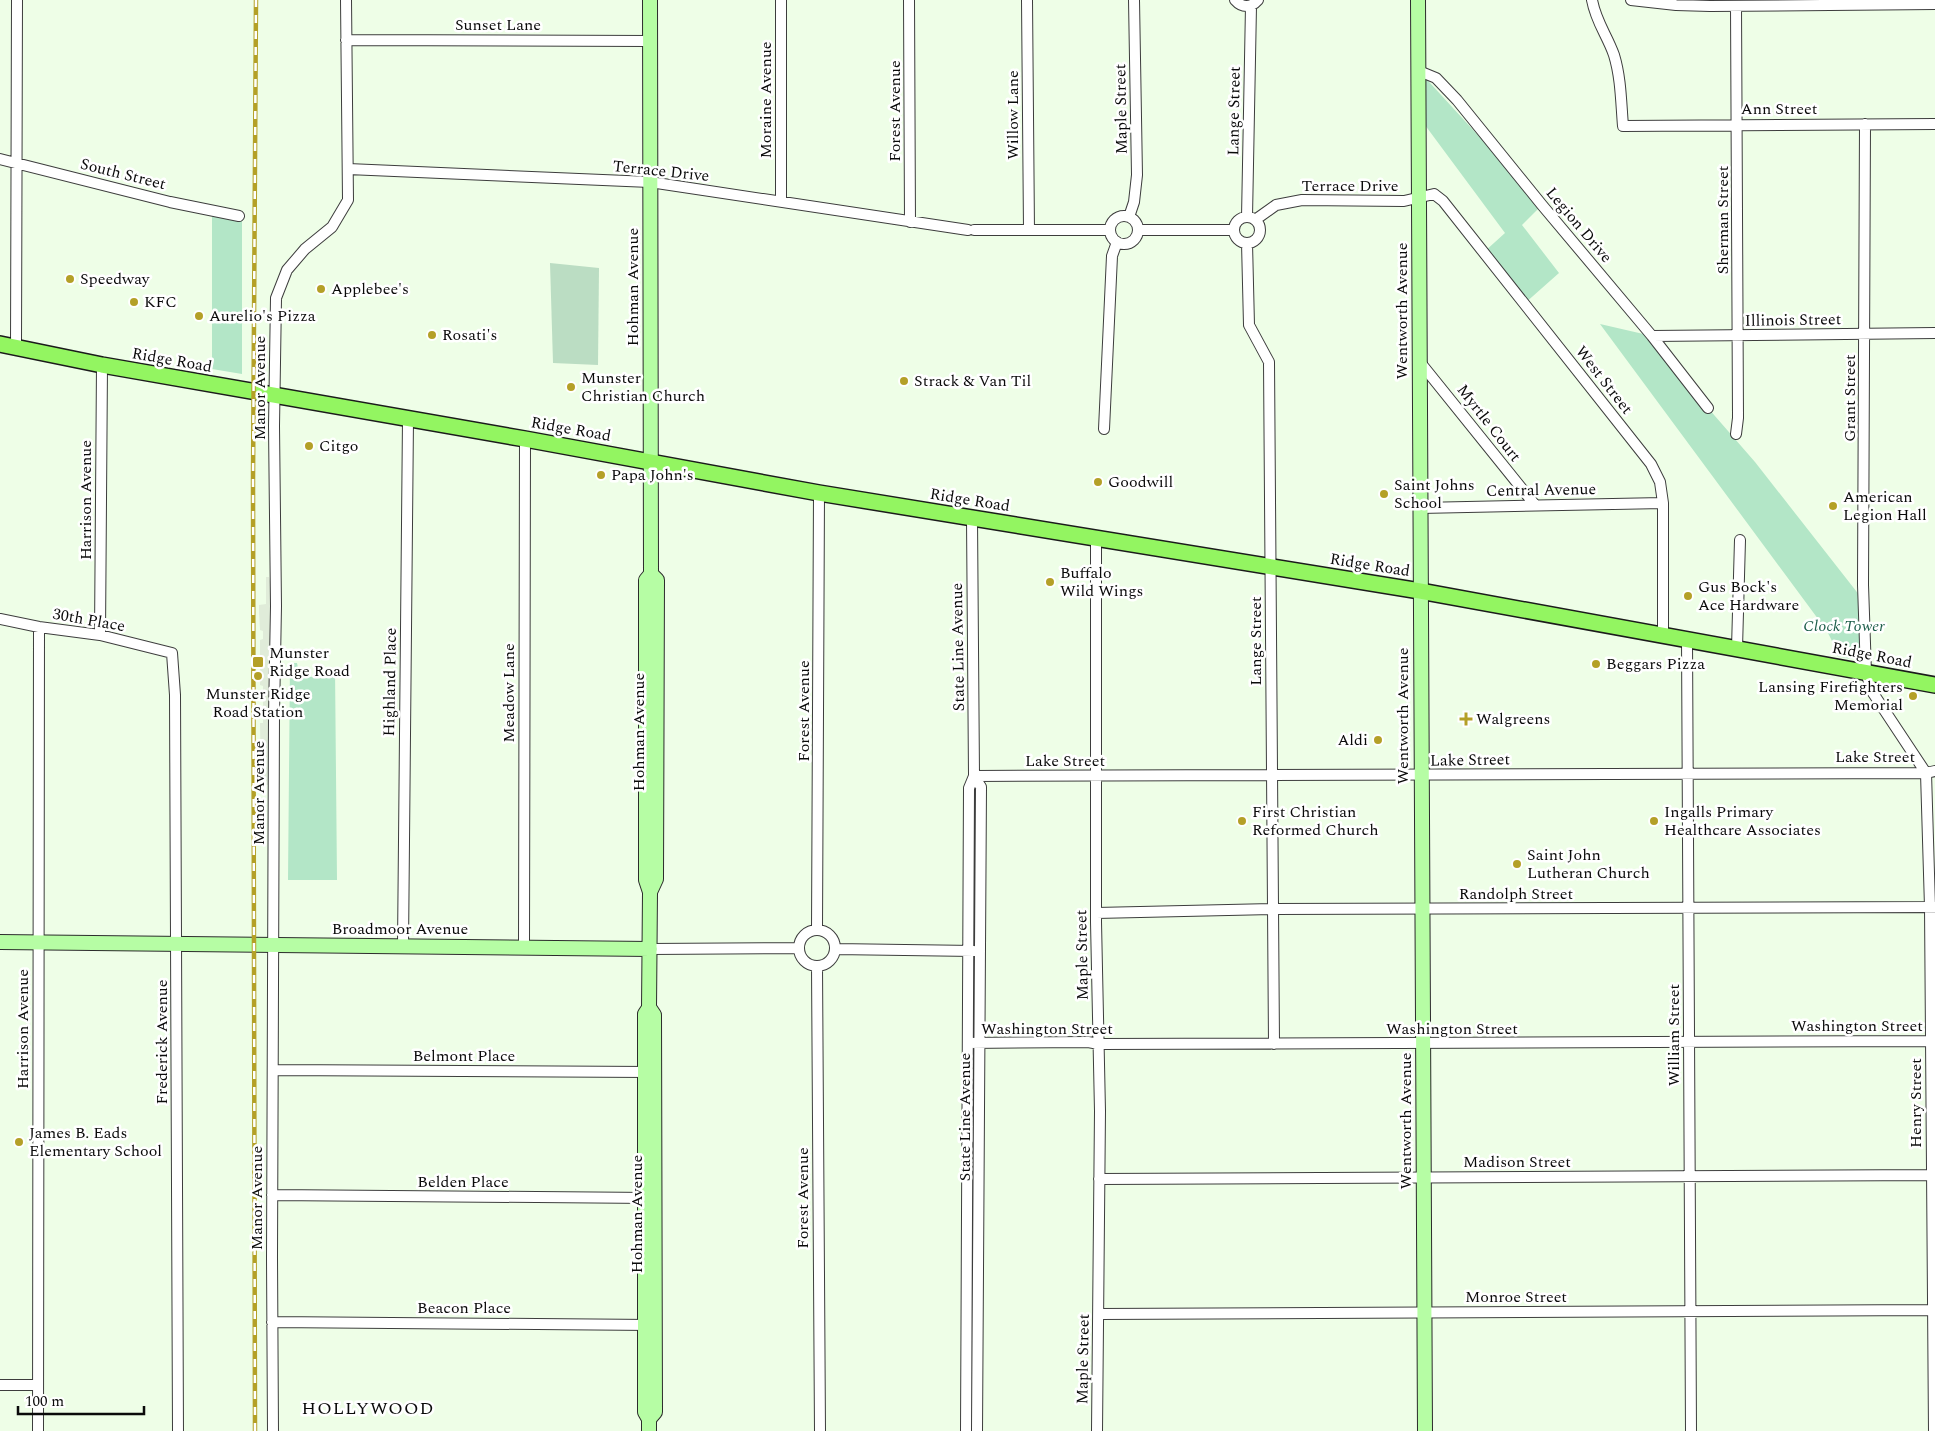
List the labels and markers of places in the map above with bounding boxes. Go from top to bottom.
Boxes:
place label: Speedway [80,267,151,291]
marker: Speedway [64,273,76,285]
place label: Applebee's [331,277,409,301]
marker: Applebee's [315,283,327,295]
place label: KFC [144,290,177,314]
marker: KFC [128,296,140,308]
place label: Aurelio's Pizza [209,304,316,328]
marker: Aurelio's Pizza [193,310,205,322]
place label: Rosati's [442,323,498,347]
marker: Rosati's [426,329,438,341]
place label: Munster Christian Church [581,366,705,408]
place label: Strack & Van Til [914,369,1031,393]
marker: Strack & Van Til [898,375,910,387]
marker: Munster Christian Church [565,381,577,393]
place label: Citgo [319,434,359,458]
marker: Citgo [303,440,315,452]
place label: Papa John's [611,463,694,487]
marker: Papa John's [595,469,607,481]
place label: Goodwill [1108,470,1173,494]
place label: Saint Johns School [1394,473,1475,515]
marker: Goodwill [1092,476,1104,488]
place label: American Legion Hall [1843,485,1927,527]
marker: Saint Johns School [1378,488,1390,500]
marker: American Legion Hall [1827,500,1839,512]
place label: Buffalo Wild Wings [1060,561,1143,603]
place label: Gus Bock's Ace Hardware [1698,575,1799,617]
marker: Buffalo Wild Wings [1044,576,1056,588]
marker: Gus Bock's Ace Hardware [1682,590,1694,602]
place label: Munster Ridge Road [269,641,350,683]
place label: Beggars Pizza [1606,652,1705,676]
marker: Munster Ridge Road [251,655,265,669]
marker: Beggars Pizza [1590,658,1602,670]
marker: Munster Ridge Road Station [252,670,264,682]
place label: Lansing Firefighters Memorial [1758,675,1903,717]
place label: Munster Ridge Road Station [206,682,311,724]
marker: Lansing Firefighters Memorial [1907,690,1919,702]
place label: Walgreens [1476,707,1550,731]
marker: Walgreens [1460,713,1472,725]
place label: Aldi [1338,728,1368,752]
marker: Aldi [1372,734,1384,746]
place label: First Christian Reformed Church [1252,800,1378,842]
place label: Ingalls Primary Healthcare Associates [1664,800,1821,842]
marker: First Christian Reformed Church [1236,815,1248,827]
marker: Ingalls Primary Healthcare Associates [1648,815,1660,827]
place label: Saint John Lutheran Church [1527,843,1650,885]
marker: Saint John Lutheran Church [1511,858,1523,870]
place label: James B. Eads Elementary School [29,1121,162,1163]
marker: James B. Eads Elementary School [13,1136,25,1148]

